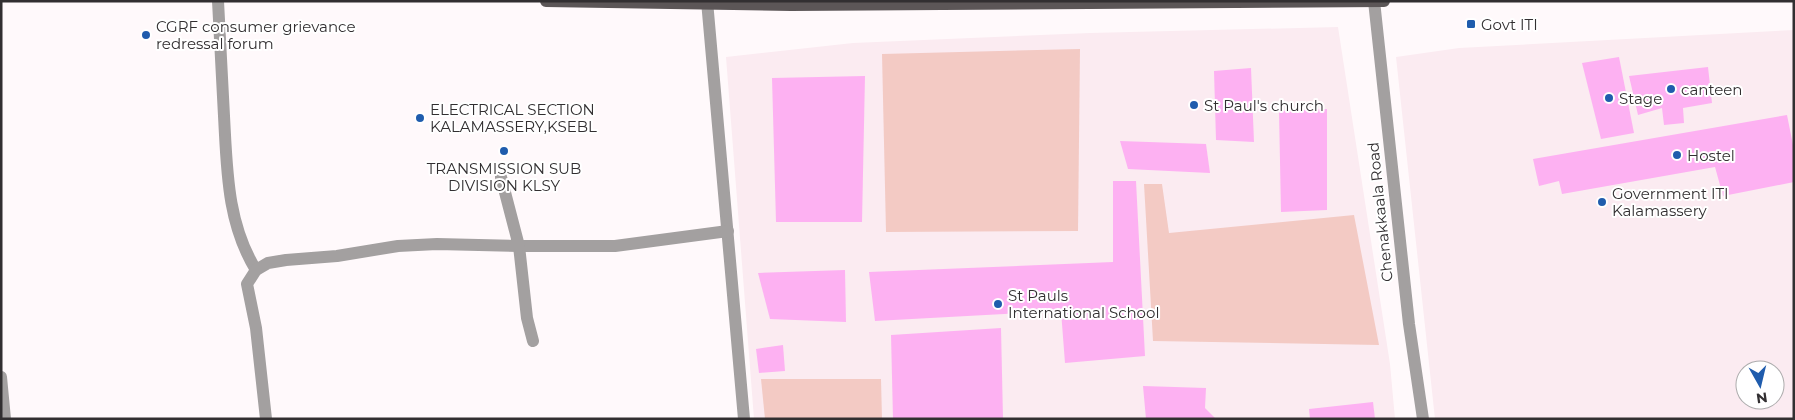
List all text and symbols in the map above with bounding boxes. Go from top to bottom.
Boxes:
place label: Govt ITI [1481,15,1538,34]
place label: CGRF consumer grievance redressal forum [156,17,355,53]
marker: Govt ITI [1465,18,1477,30]
marker: CGRF consumer grievance redressal forum [140,29,152,41]
place label: canteen [1681,80,1743,99]
marker: canteen [1665,83,1677,95]
place label: Stage [1619,89,1662,108]
marker: Stage [1603,92,1615,104]
place label: St Paul's church [1204,96,1324,115]
marker: St Paul's church [1188,99,1200,111]
place label: ELECTRICAL SECTION KALAMASSERY,KSEBL [430,100,597,136]
marker: ELECTRICAL SECTION KALAMASSERY,KSEBL [414,112,426,124]
street label: Chenakkaala Road [1363,141,1397,283]
marker: TRANSMISSION SUB DIVISION KLSY [498,145,510,157]
place label: Hostel [1687,146,1735,165]
marker: Hostel [1671,149,1683,161]
place label: TRANSMISSION SUB DIVISION KLSY [427,159,581,195]
place label: Government ITI Kalamassery [1612,184,1729,220]
marker: Government ITI Kalamassery [1596,196,1608,208]
place label: St Pauls International School [1008,286,1159,322]
marker: St Pauls International School [992,298,1004,310]
north arrow [1735,360,1785,410]
text: N [1755,388,1769,408]

